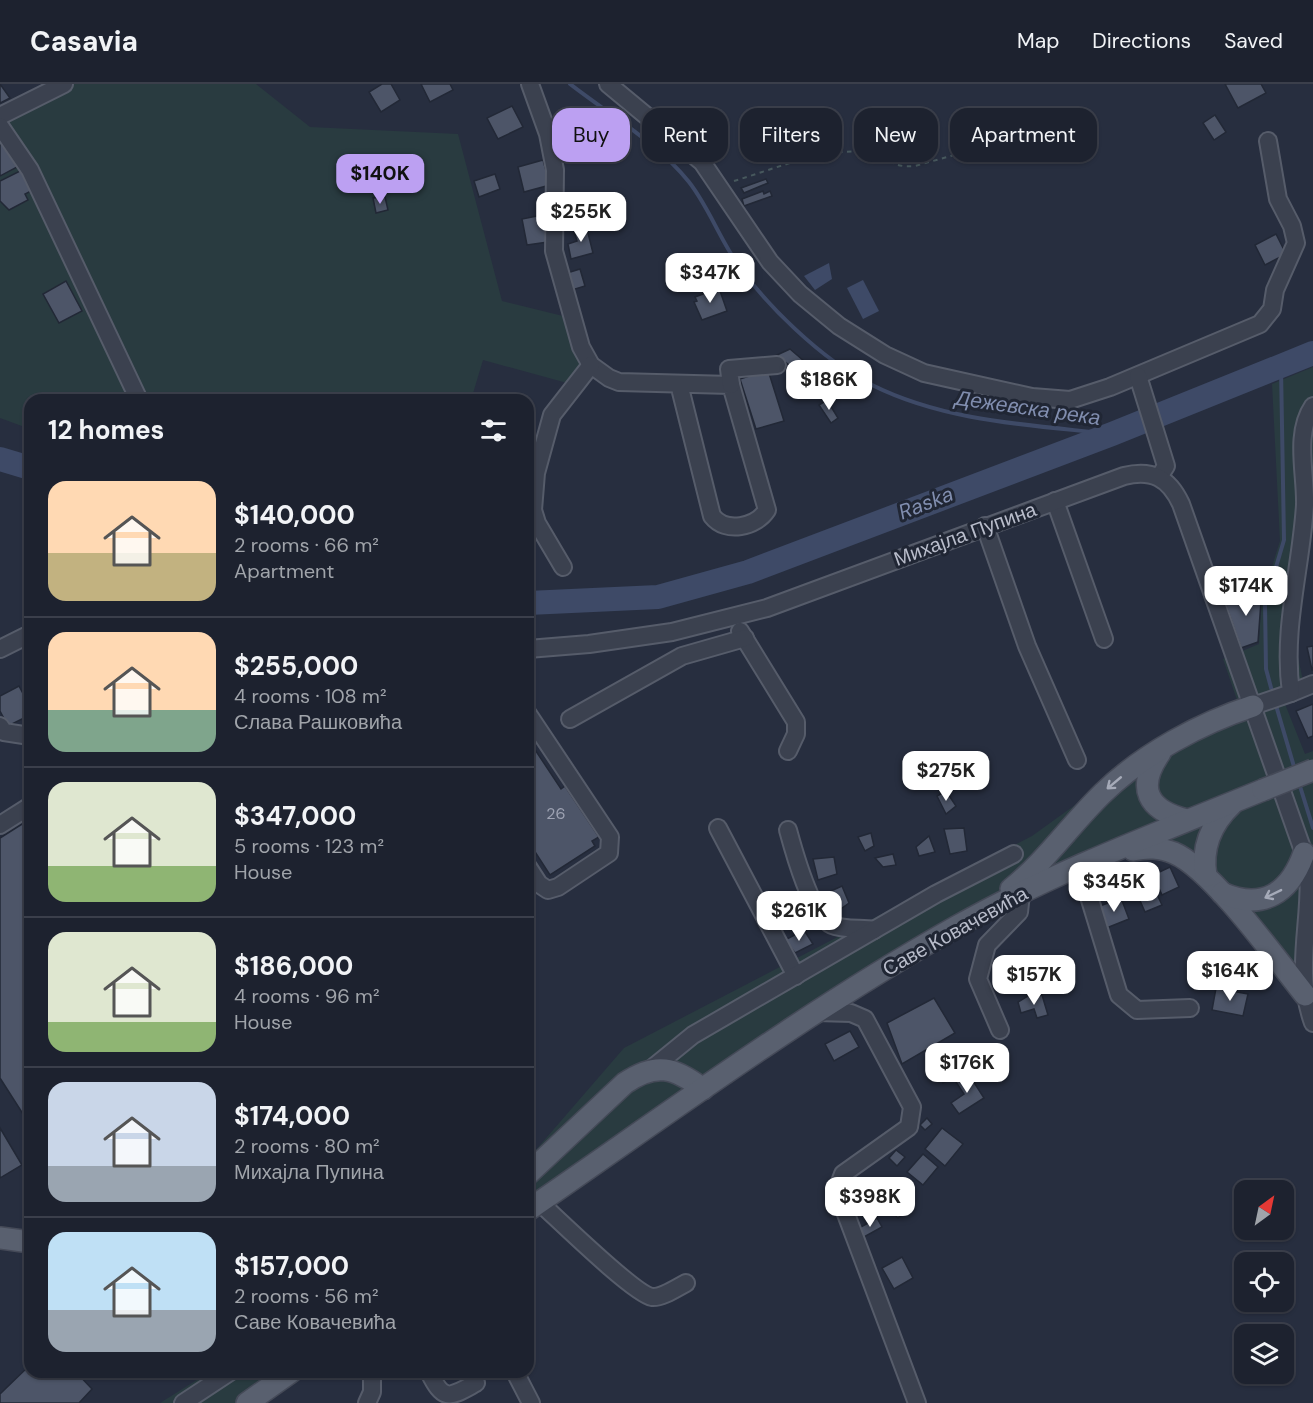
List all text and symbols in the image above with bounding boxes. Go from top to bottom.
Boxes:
text: Casavia [30,23,138,60]
text: Map [1017,27,1059,55]
text: Directions [1092,27,1191,55]
text: Saved [1224,27,1283,55]
chip: Buy [552,108,630,162]
chip: Rent [642,108,728,162]
chip: Filters [740,108,842,162]
chip: New [854,108,938,162]
chip: Apartment [950,108,1097,162]
pin: $140K [338,154,422,205]
text: $140K [350,160,410,186]
pin: $255K [539,192,623,243]
text: $255K [550,198,612,224]
pin: $347K [668,253,752,304]
text: $347K [680,259,740,285]
pin: $186K [787,360,871,411]
text: $186K [800,366,858,392]
water label: Дежевска река [952,384,1102,432]
text: 12 homes [48,413,164,447]
icon: filters [477,414,510,447]
water label: Raska [895,480,957,526]
street label: Михајла Пупина [890,496,1041,572]
text: $140,000 [234,498,355,532]
icon: home [96,505,168,577]
text: 2 rooms · 66 m² [234,532,379,558]
text: Apartment [234,558,334,584]
pin: $174K [1204,566,1288,617]
text: $174K [1218,572,1274,598]
text: $255,000 [234,649,358,683]
icon: home [96,656,168,728]
text: 4 rooms · 108 m² [234,683,386,709]
text: Слава Рашковића [234,709,402,735]
pin: $275K [904,751,988,802]
text: $275K [916,757,976,783]
one-way arrow [1107,776,1122,790]
text: $347,000 [234,799,356,833]
house number: 26 [546,803,566,824]
icon: home [96,806,168,878]
text: 5 rooms · 123 m² [234,833,384,859]
text: House [234,859,292,885]
pin: $345K [1072,862,1156,913]
text: $345K [1083,868,1145,894]
street label: Саве Ковачевића [878,880,1033,982]
one-way arrow [1264,889,1282,901]
pin: $261K [757,891,841,942]
text: $261K [771,897,827,923]
text: $186,000 [234,949,353,983]
pin: $164K [1188,951,1272,1002]
pin: $157K [992,955,1076,1006]
icon: home [96,956,168,1028]
text: $164K [1201,957,1259,983]
text: $157K [1006,961,1062,987]
text: 4 rooms · 96 m² [234,983,380,1009]
text: House [234,1009,292,1035]
pin: $176K [925,1043,1009,1094]
text: $176K [939,1049,995,1075]
text: $174,000 [234,1099,350,1133]
icon: home [96,1106,168,1178]
text: 2 rooms · 80 m² [234,1133,380,1159]
text: Михајла Пупина [234,1159,384,1185]
pin: $398K [828,1177,912,1228]
north arrow [1234,1180,1294,1240]
map controls [1234,1180,1294,1384]
text: $398K [839,1183,901,1209]
text: $157,000 [234,1249,349,1283]
button: locate [1234,1252,1294,1312]
icon: home [96,1256,168,1328]
text: 2 rooms · 56 m² [234,1283,379,1309]
text: Саве Ковачевића [234,1309,396,1335]
button: layers [1234,1324,1294,1384]

